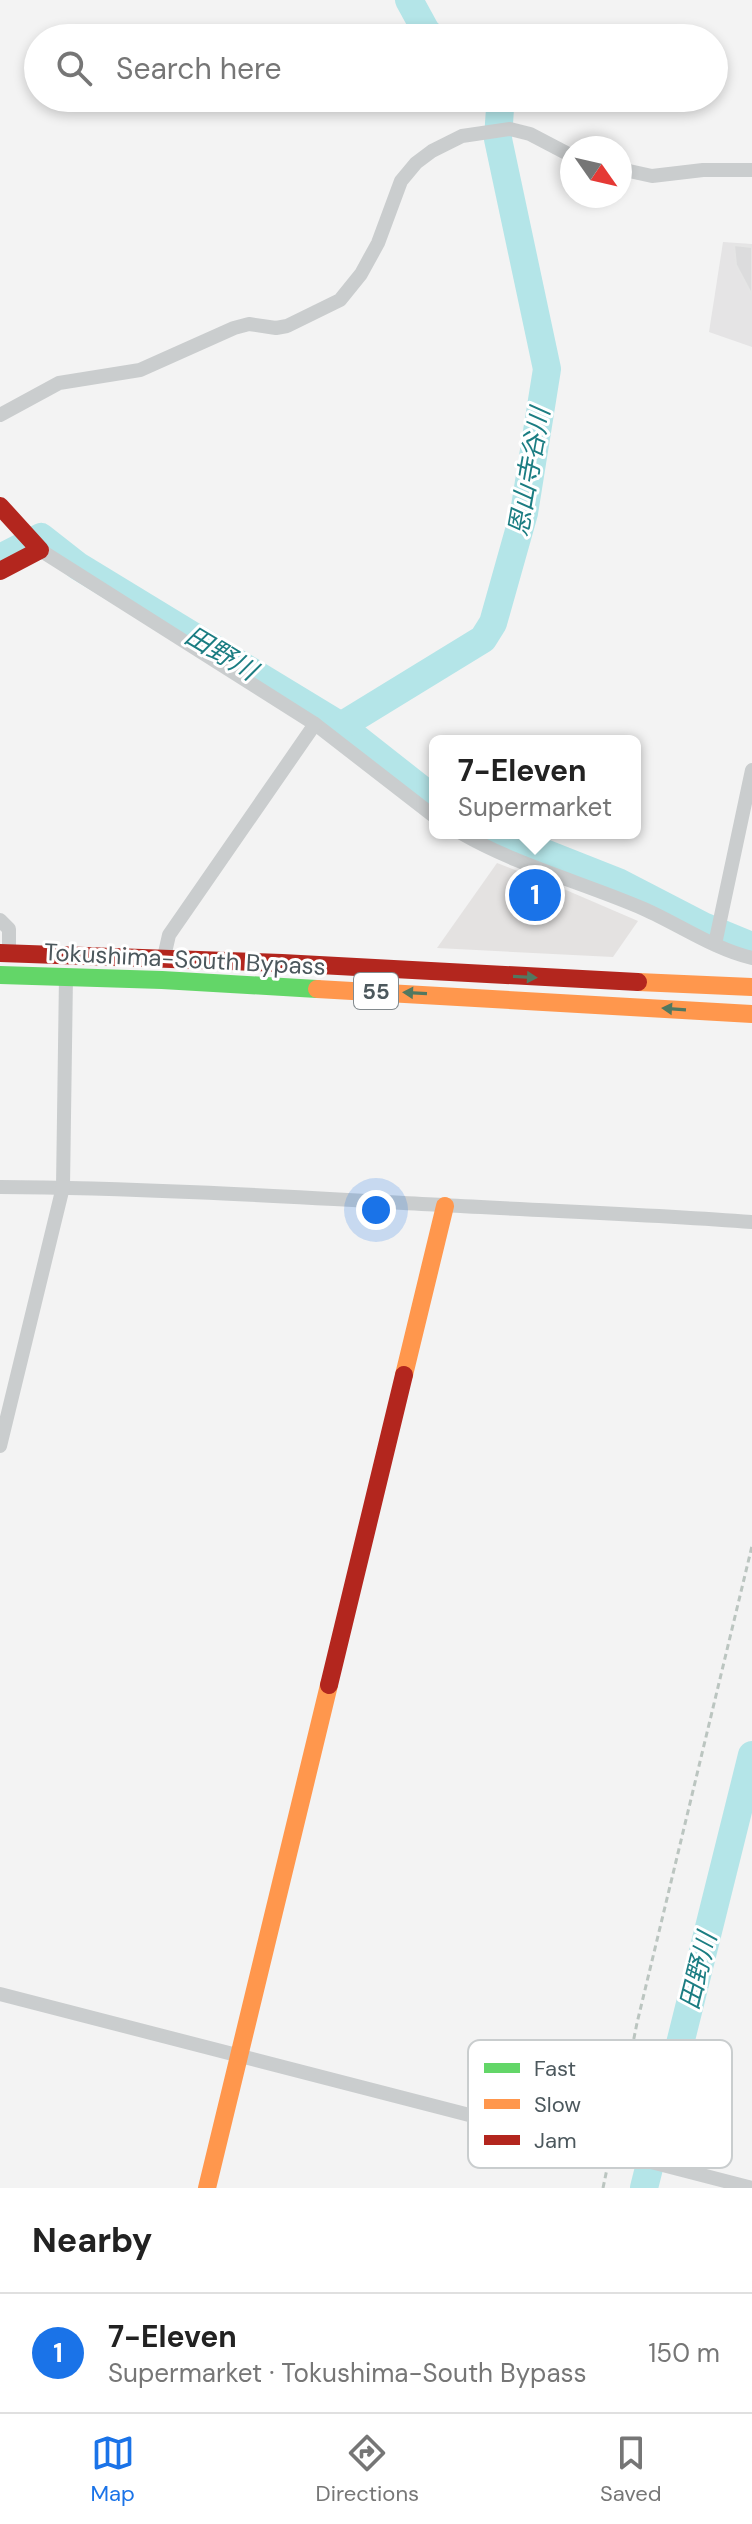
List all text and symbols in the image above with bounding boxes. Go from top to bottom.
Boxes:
search box [24,24,728,112]
icon: search [52,46,96,90]
text: Search here [116,49,282,88]
north arrow [560,136,632,208]
water label: 恩山寺谷川 [501,402,558,539]
water label: 田野川 [179,618,266,689]
popup [429,735,641,839]
text: 7-Eleven [458,751,587,790]
text: Supermarket [458,790,612,824]
pin: 1 [509,865,561,925]
street label: Tokushima-South Bypass [43,936,327,982]
one-way arrow [513,971,538,984]
road number: 55 [354,973,398,1009]
one-way arrow [402,987,427,1000]
one-way arrow [661,1003,686,1016]
your location [356,1190,396,1230]
water label: 田野川 [672,1926,725,2013]
legend [468,2040,732,2168]
text: Fast [534,2054,576,2083]
text: Slow [534,2090,581,2119]
text: Jam [534,2126,577,2155]
text: Nearby [32,2218,152,2263]
text: 7-Eleven [108,2317,237,2356]
text: 1 [53,2336,63,2370]
text: 150 m [648,2336,720,2370]
text: Supermarket · Tokushima-South Bypass [108,2356,587,2390]
tab: Map [90,2431,135,2508]
tab: Directions [316,2431,419,2508]
tab: Saved [600,2431,662,2508]

